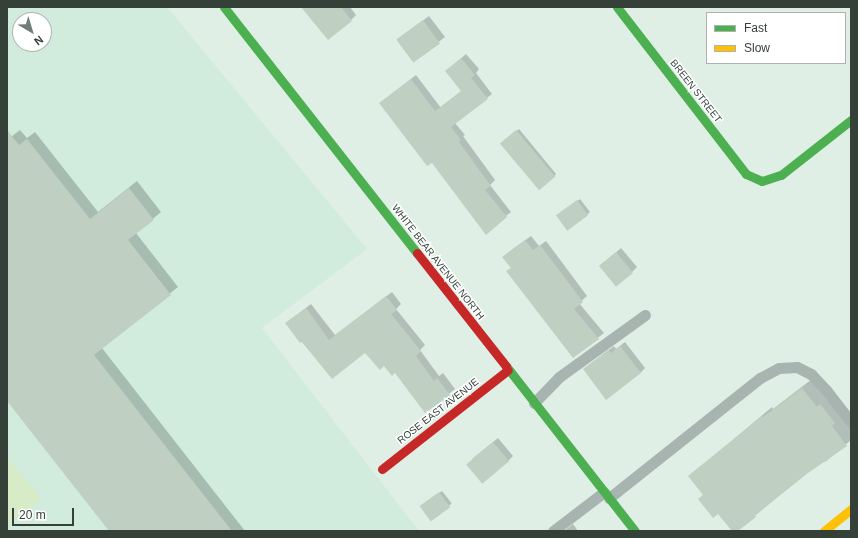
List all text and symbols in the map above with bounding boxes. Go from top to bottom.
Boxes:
north arrow [12,12,52,52]
legend [706,12,846,64]
text: Fast [744,21,767,35]
text: N [32,33,46,48]
text: Slow [744,41,770,55]
street label: BREEN STREET [668,57,724,125]
street label: WHITE BEAR AVENUE NORTH [389,202,487,322]
street label: ROSE EAST AVENUE [395,375,481,447]
scale bar [14,500,76,526]
text: 20 m [19,508,46,522]

